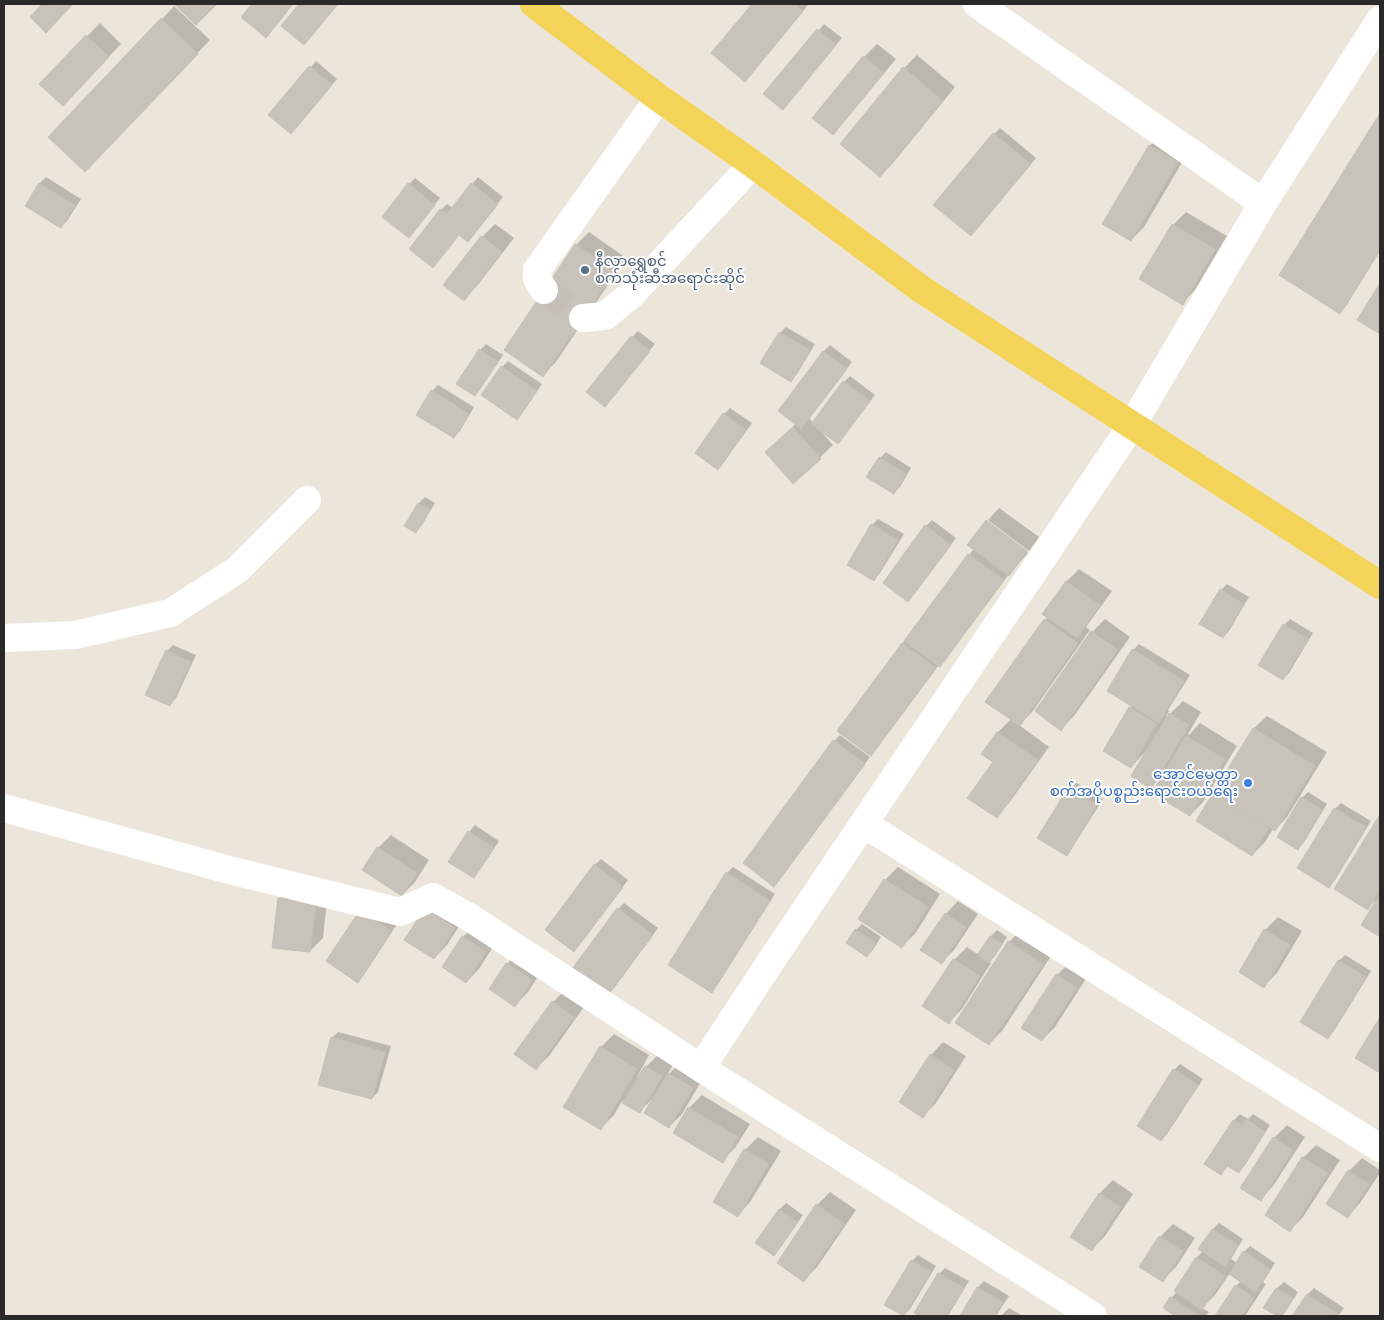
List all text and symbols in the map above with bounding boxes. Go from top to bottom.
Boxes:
place label: နီလာရွှေစင် စက်သုံးဆီအရောင်းဆိုင် [595,251,745,290]
marker: နီလာရွှေစင် စက်သုံးဆီအရောင်းဆိုင် [579,264,591,276]
place label: အောင်မေတ္တာ စက်အပိုပစ္စည်းရောင်းဝယ်ရေး [1050,764,1238,803]
marker: အောင်မေတ္တာ စက်အပိုပစ္စည်းရောင်းဝယ်ရေး [1242,777,1254,789]

